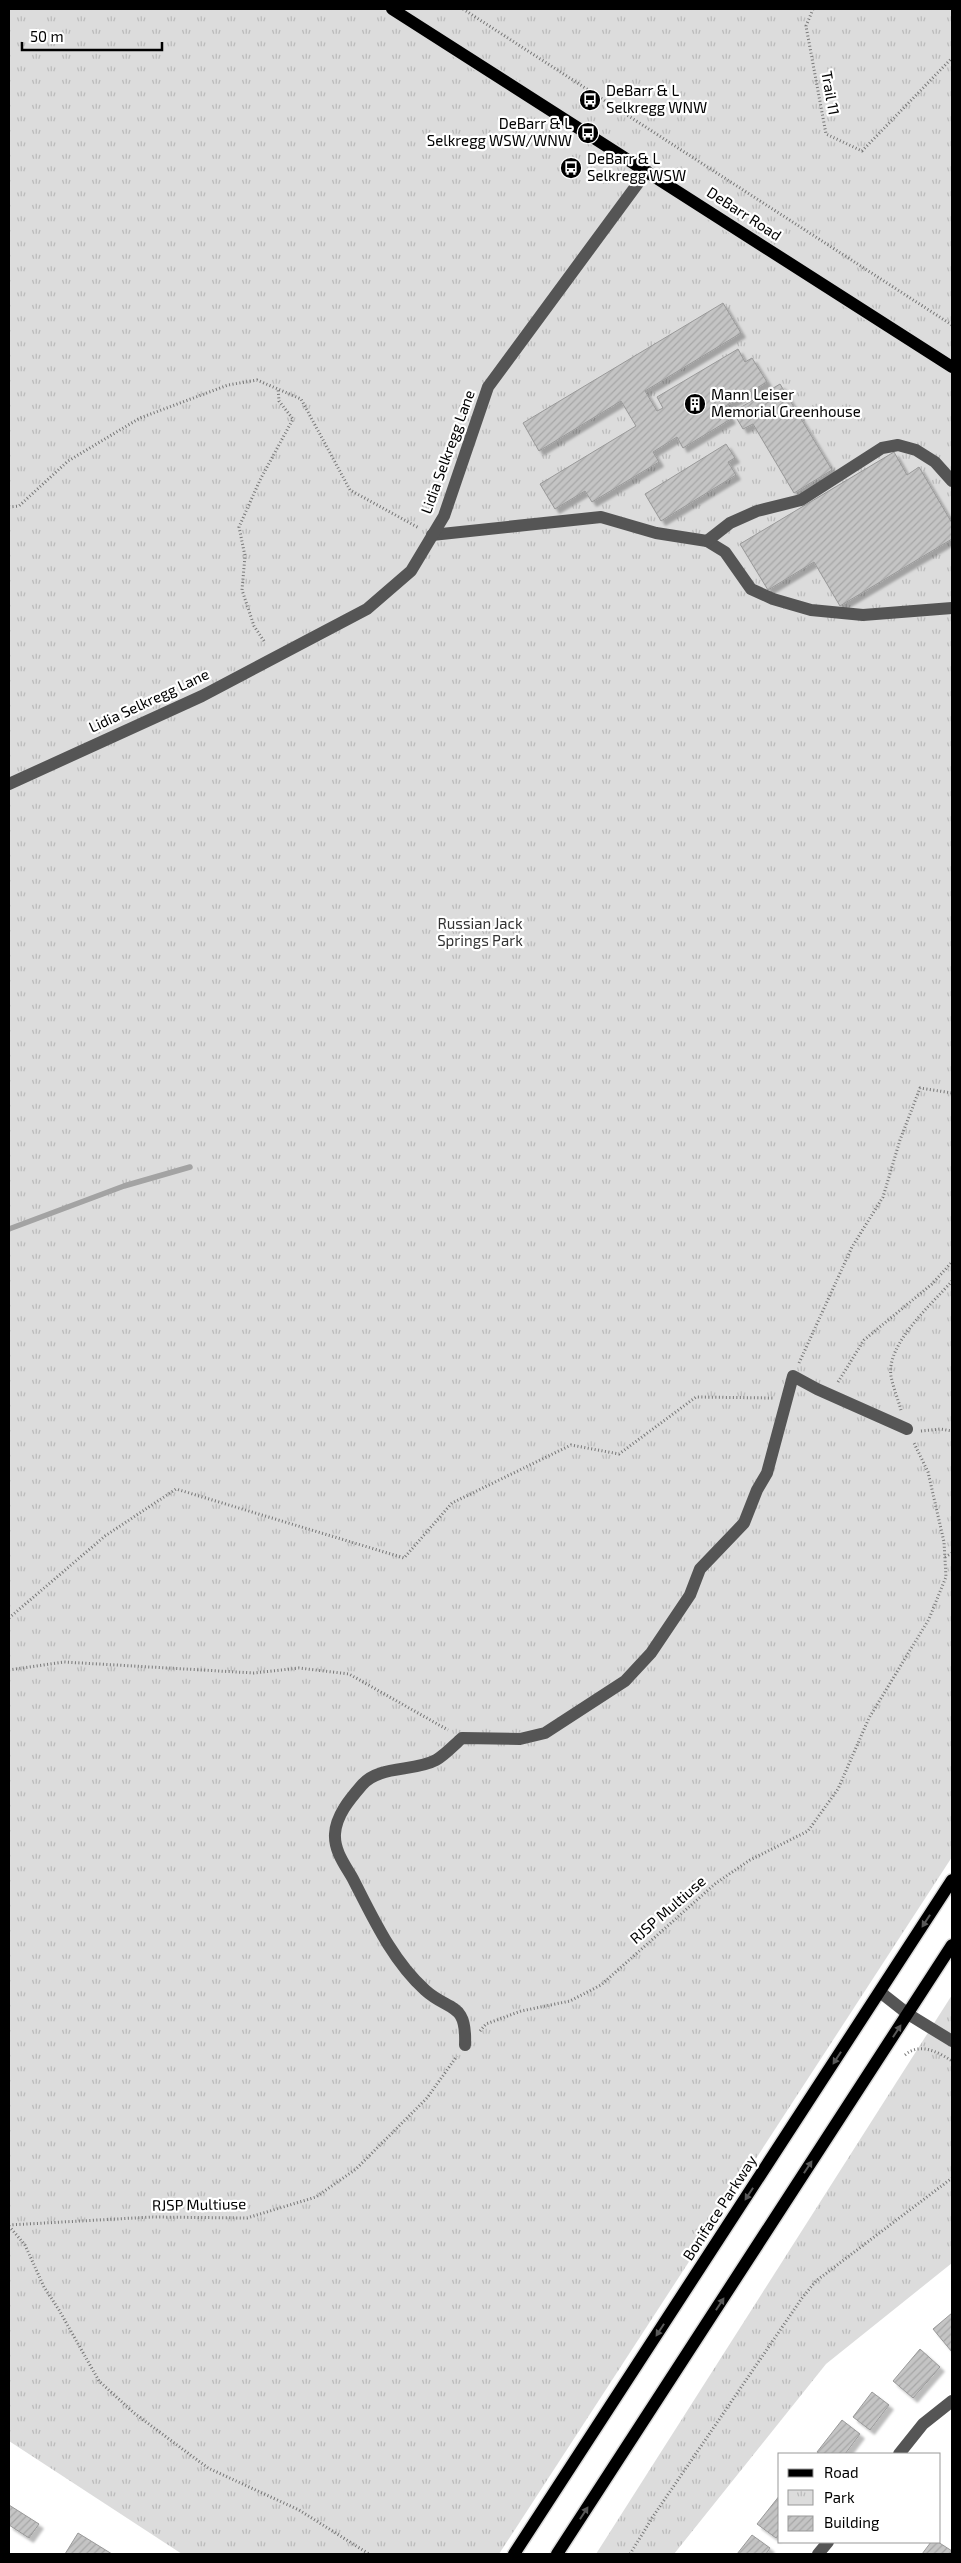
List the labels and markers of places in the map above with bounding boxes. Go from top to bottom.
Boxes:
place label: DeBarr & L Selkregg WNW [606,81,707,116]
bus stop icon: DeBarr & L Selkregg WNW [578,88,602,112]
place label: DeBarr & L Selkregg WSW/WNW [427,114,572,149]
bus stop icon: DeBarr & L Selkregg WSW/WNW [576,121,600,145]
place label: DeBarr & L Selkregg WSW [587,149,686,184]
bus stop icon: DeBarr & L Selkregg WSW [559,156,583,180]
place label: Mann Leiser Memorial Greenhouse [711,385,861,420]
building icon: Mann Leiser Memorial Greenhouse [683,392,707,416]

